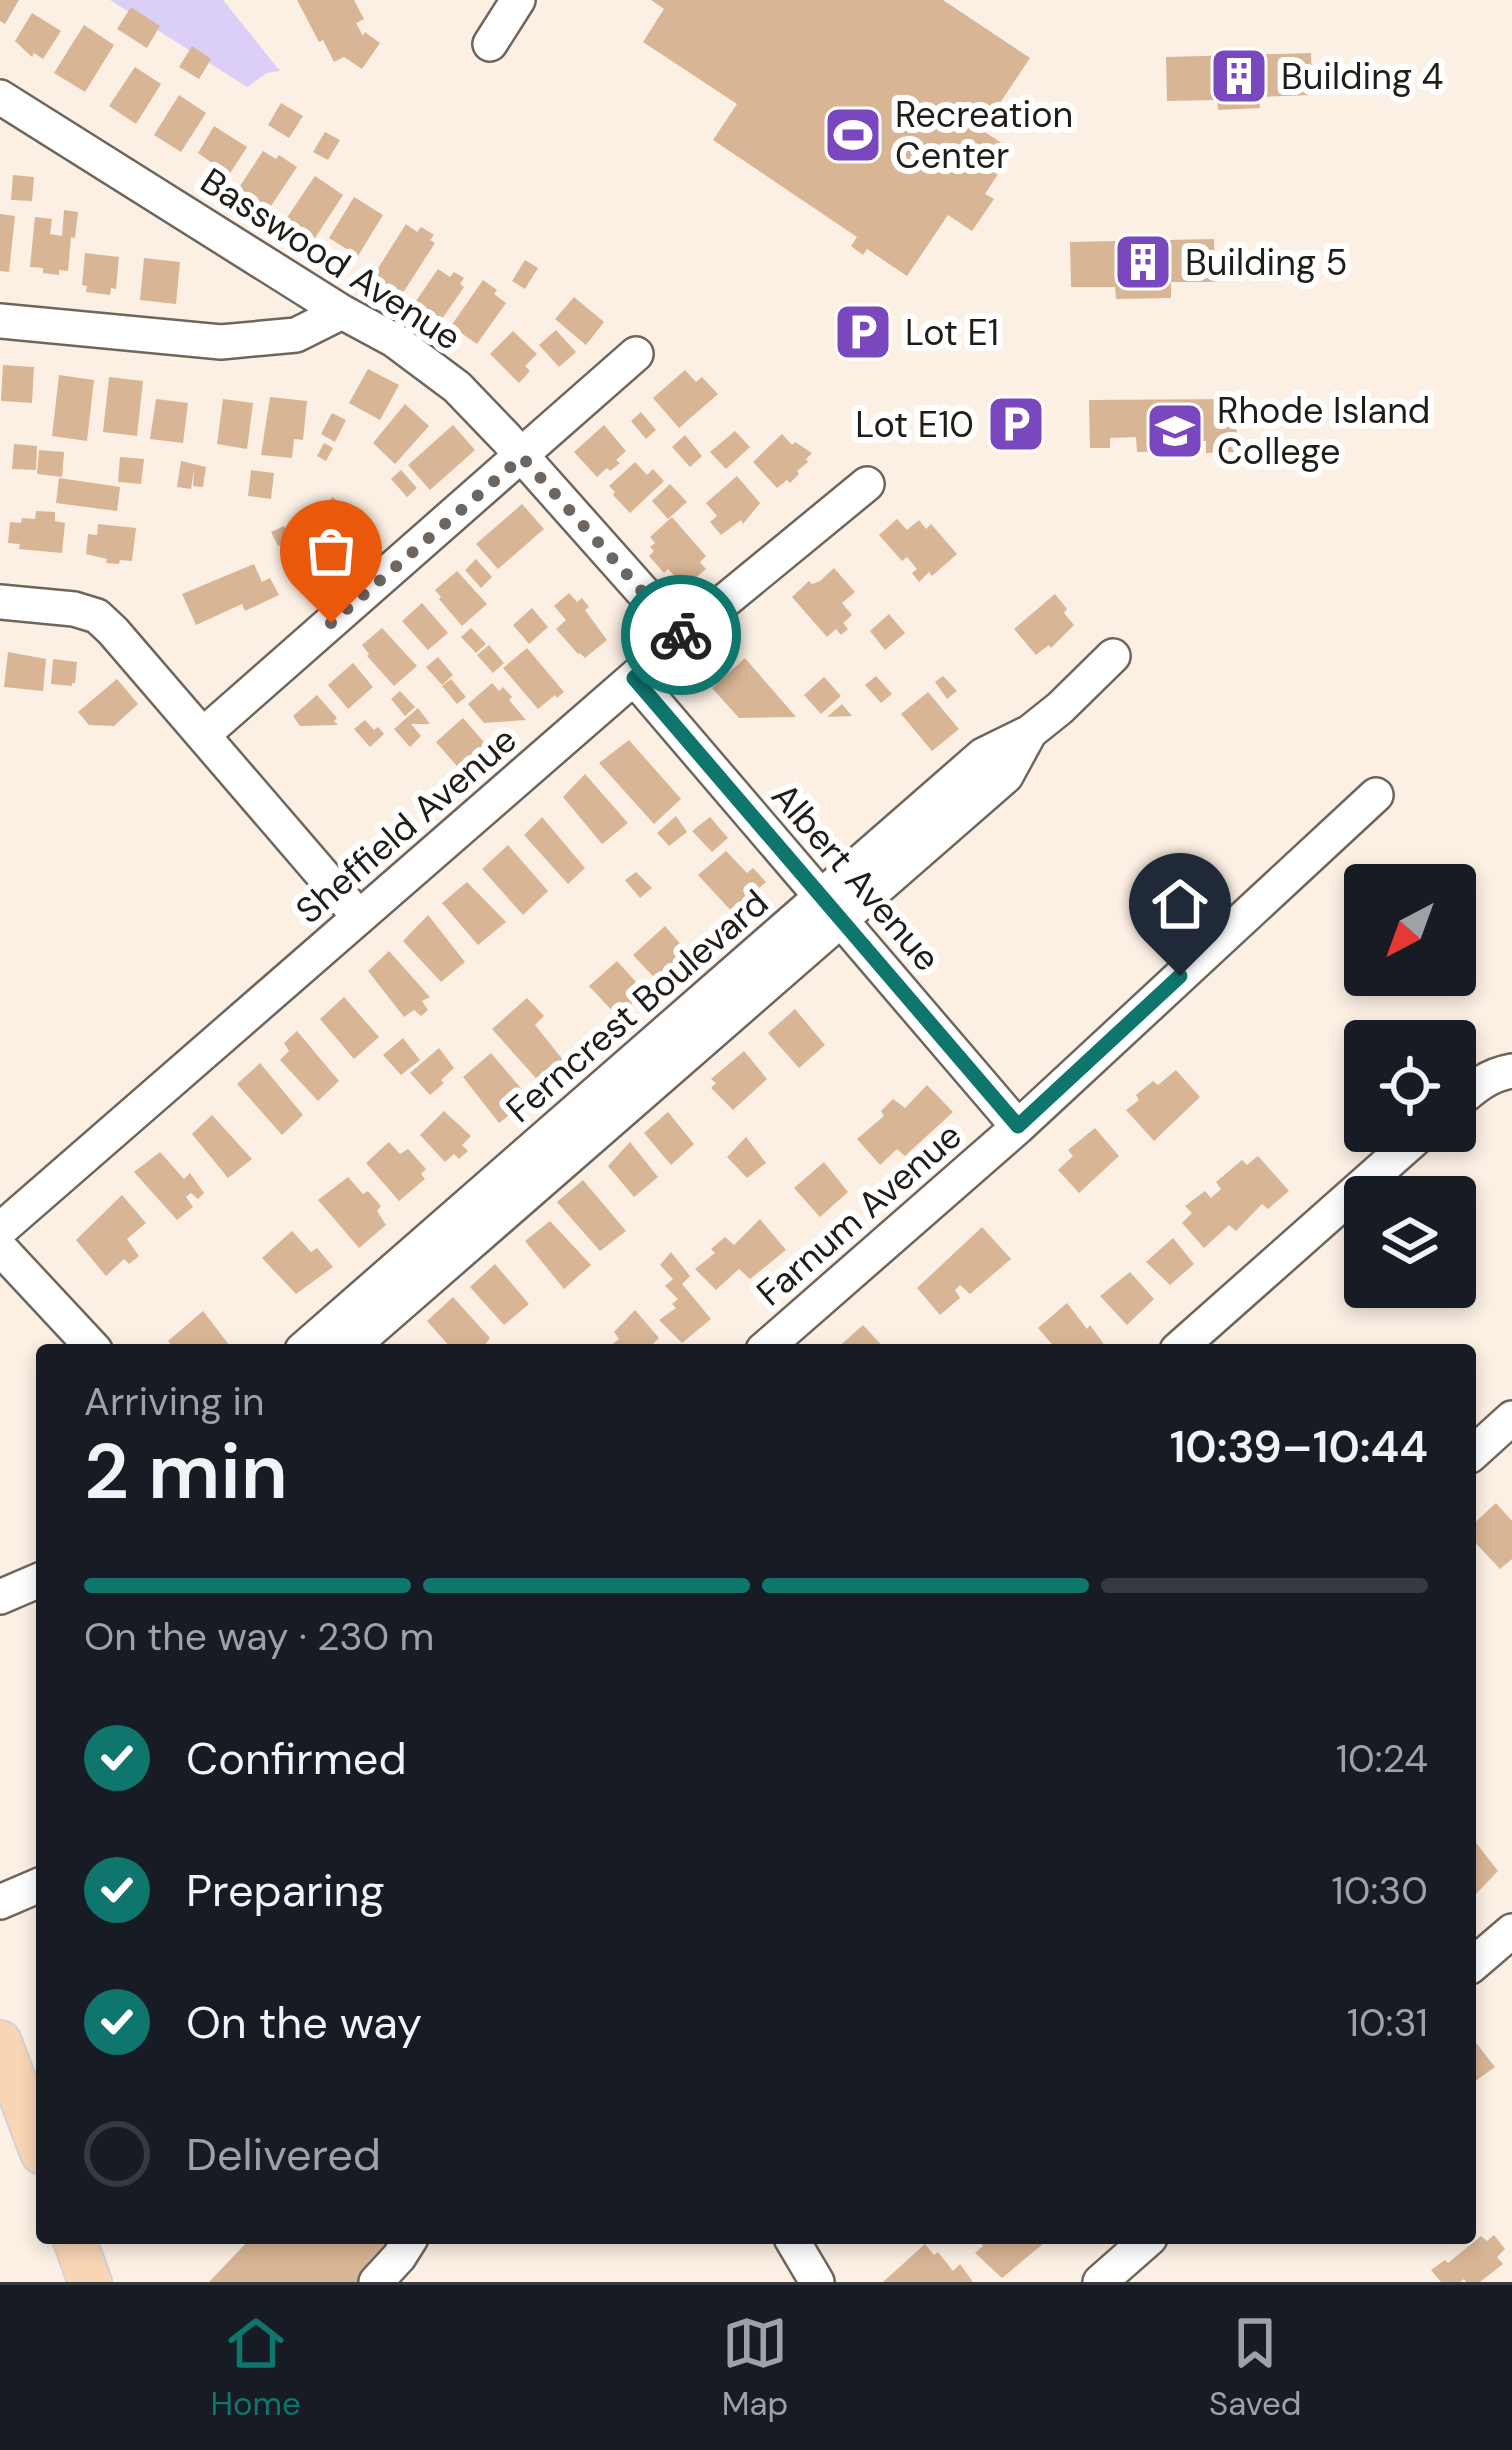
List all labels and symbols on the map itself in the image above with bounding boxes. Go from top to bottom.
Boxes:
building icon: Building 4 [1208,45,1270,107]
place label: Building 4 [1281,53,1443,100]
place label: Recreation Center [895,91,1073,179]
sports icon: Recreation Center [822,104,884,166]
street label: Basswood Avenue [192,157,470,361]
building icon: Building 5 [1112,231,1174,293]
place label: Building 5 [1185,239,1348,286]
parking icon: Lot E1 [832,301,894,363]
place label: Lot E1 [905,309,999,356]
place label: Rhode Island College [1217,387,1430,475]
parking icon: Lot E10 [985,393,1047,455]
school or university icon: Rhode Island College [1144,400,1206,462]
place label: Lot E10 [855,401,974,448]
pin [280,500,382,623]
courier [621,575,741,695]
street label: Sheffield Avenue [286,716,526,934]
street label: Albert Avenue [761,773,951,981]
pin [1129,853,1231,976]
north arrow [1344,864,1476,996]
street label: Ferncrest Boulevard [496,879,778,1133]
street label: Farnum Avenue [747,1112,971,1316]

